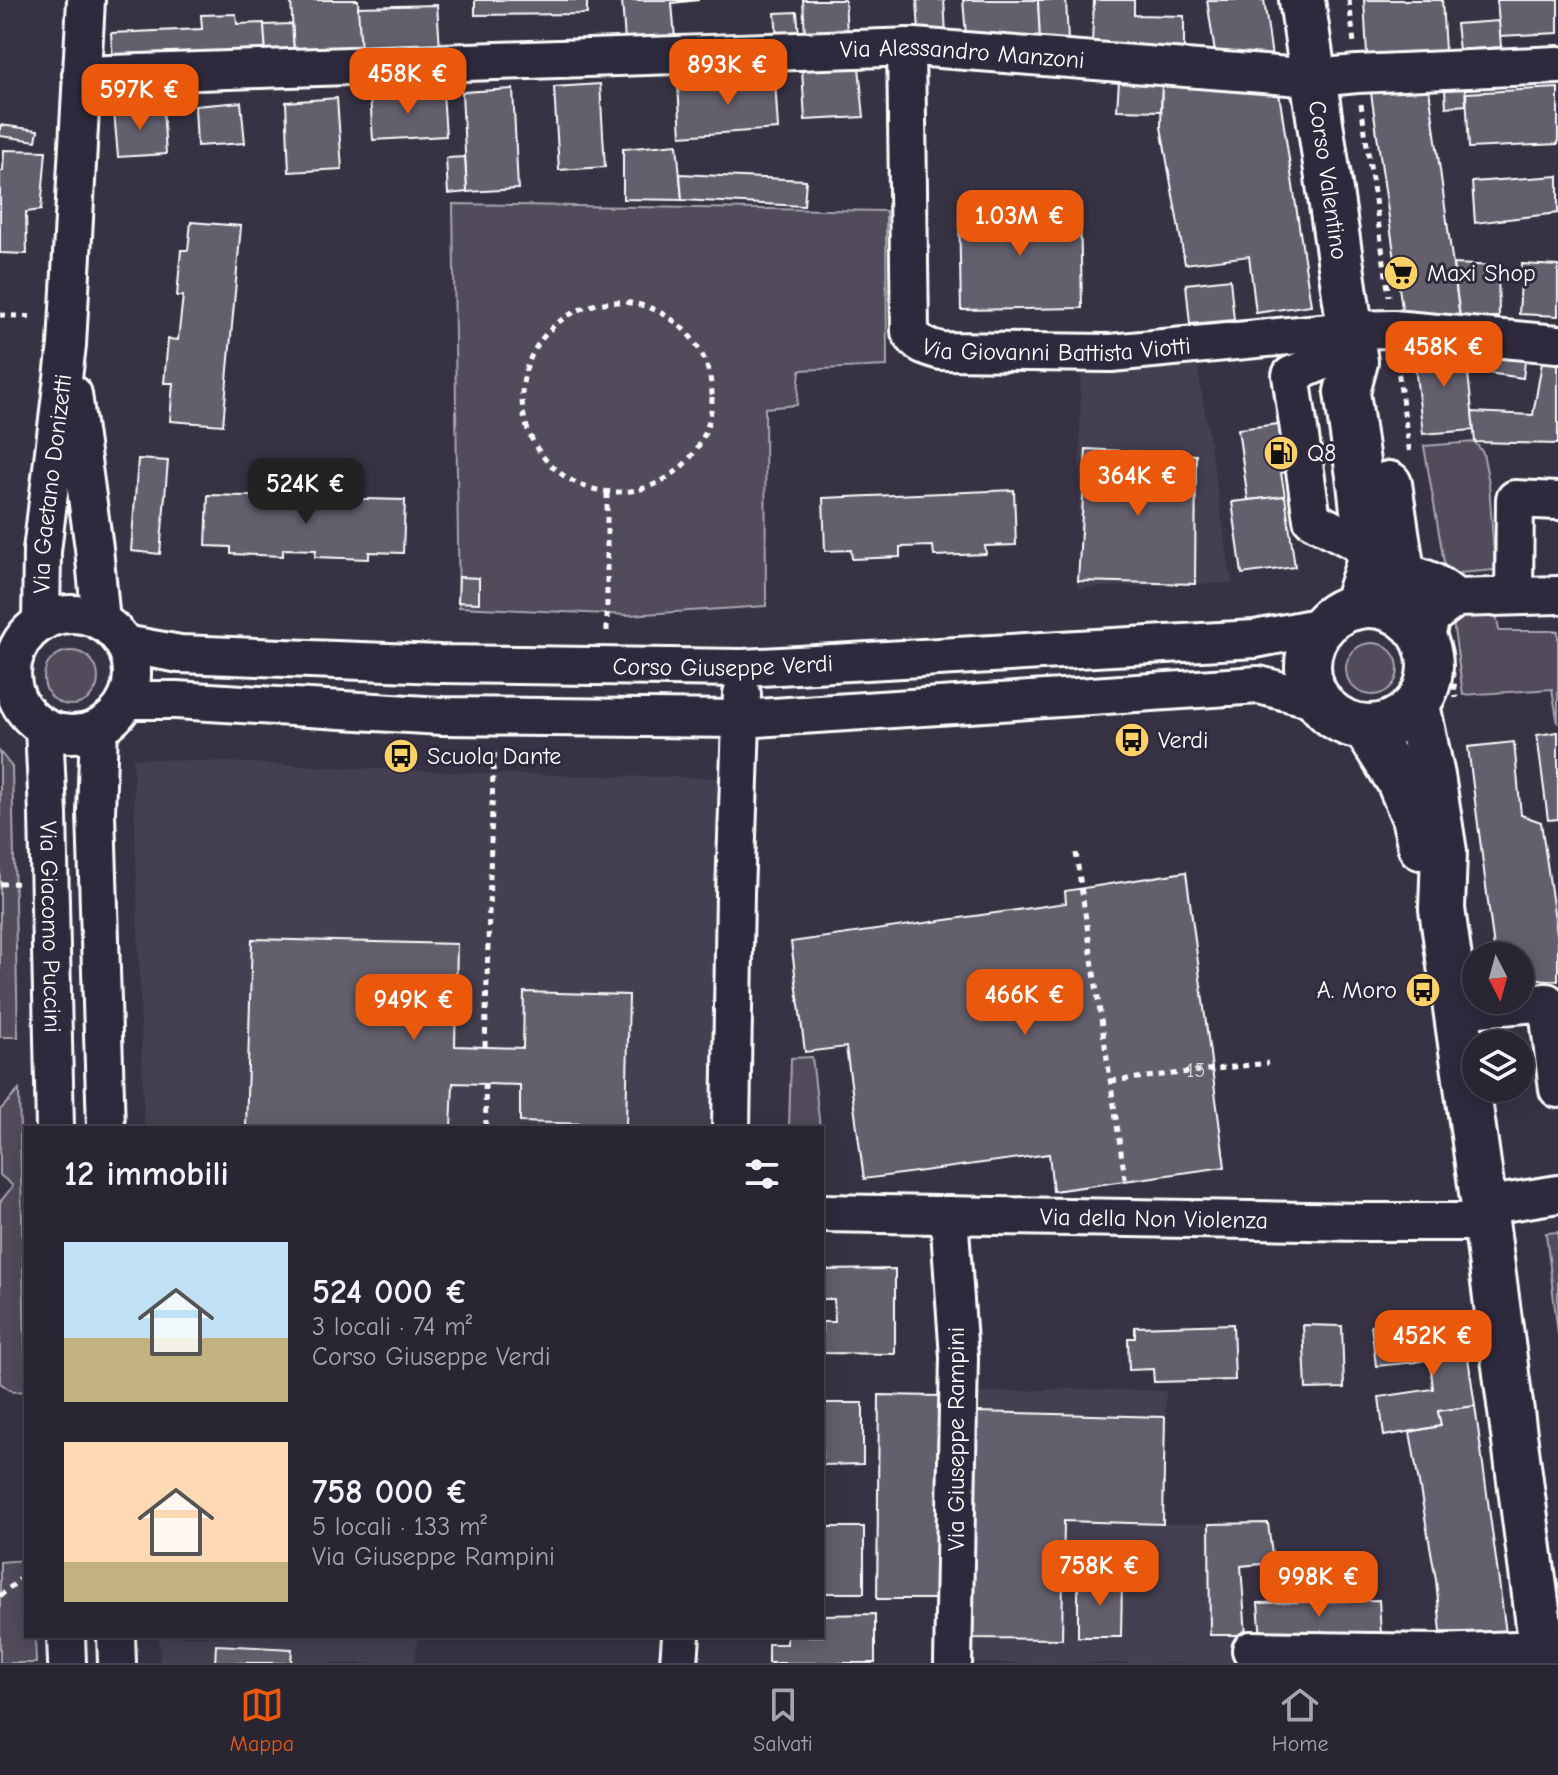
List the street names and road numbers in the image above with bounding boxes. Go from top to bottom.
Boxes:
street label: Via Alessandro Manzoni [839,33,1086,74]
street label: Corso Valentino [1303,99,1354,261]
street label: Via Giovanni Battista Viotti [918,331,1192,367]
street label: Via Gaetano Donizetti [27,372,77,593]
street label: Corso Giuseppe Verdi [612,649,834,682]
street label: Via Giacomo Puccini [34,821,67,1033]
street label: Via della Non Violenza [1040,1203,1268,1234]
street label: Via Giuseppe Rampini [942,1327,970,1551]

